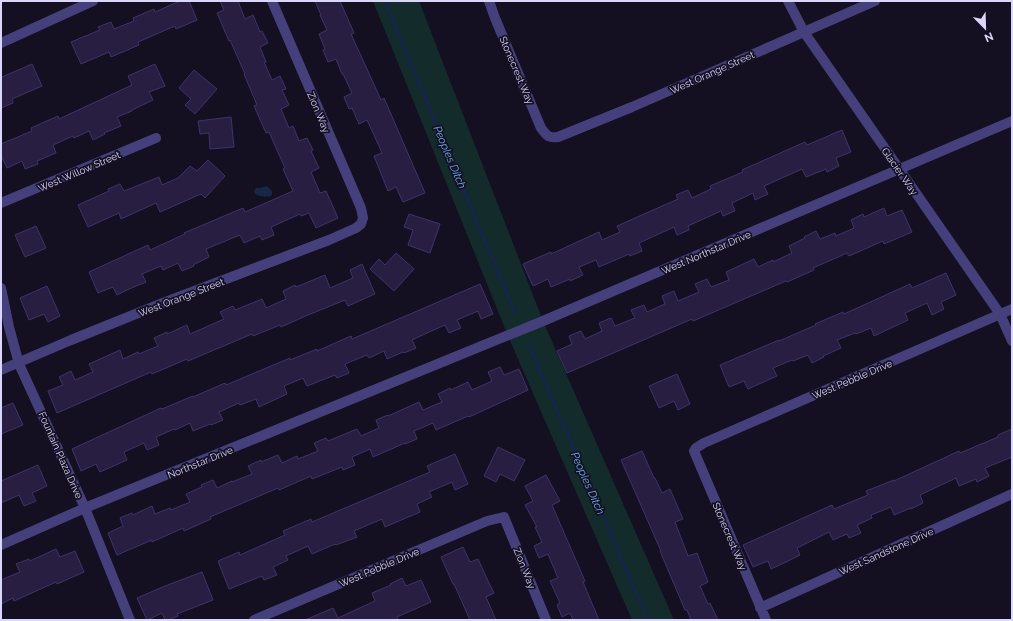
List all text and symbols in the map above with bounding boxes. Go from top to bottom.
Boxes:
north arrow [965,8,1005,48]
text: N [982,29,995,44]
street label: Stonecrest Way [497,35,536,106]
street label: West Orange Street [668,49,757,96]
street label: Zion Way [305,90,332,135]
water label: Peoples Ditch [430,124,469,191]
street label: Glacier Way [879,146,920,197]
street label: West Willow Street [37,149,122,194]
street label: West Northstar Drive [660,229,753,276]
street label: West Orange Street [137,276,226,319]
street label: West Pebble Drive [811,358,894,401]
street label: Fountain Plaza Drive [36,410,85,500]
street label: Northstar Drive [166,444,235,481]
water label: Peoples Ditch [568,450,607,517]
street label: Stonecrest Way [710,501,749,572]
street label: West Sandstone Drive [837,526,935,577]
street label: West Pebble Drive [338,546,421,589]
street label: Zion Way [511,546,538,591]

